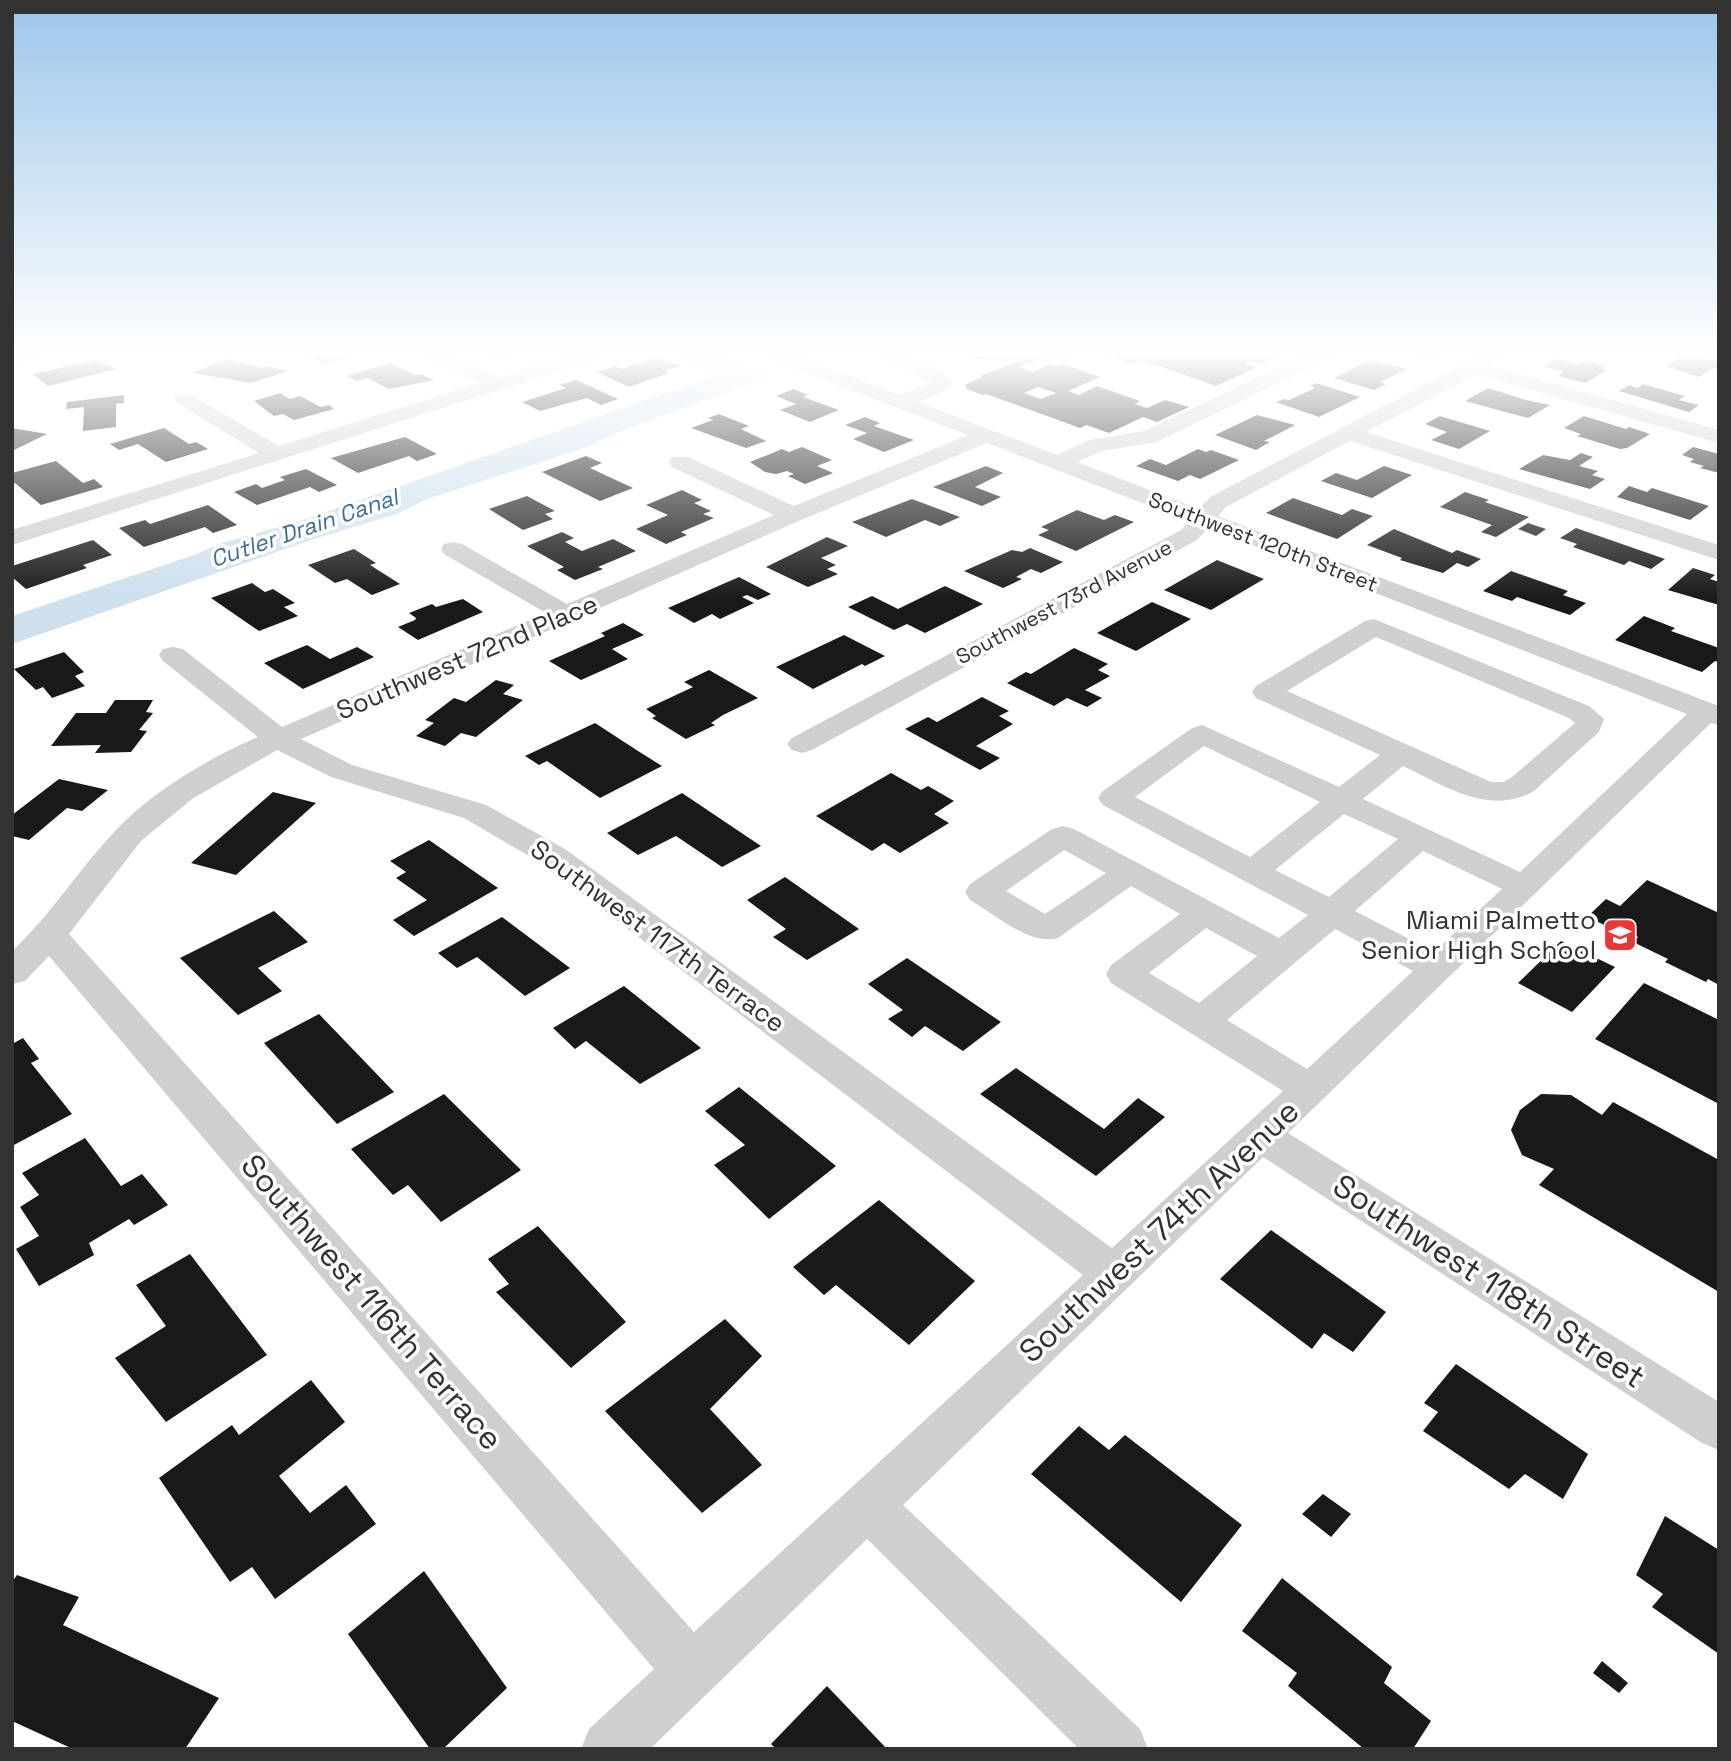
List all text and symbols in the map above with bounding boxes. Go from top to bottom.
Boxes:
water label: Cutler Drain Canal [206,481,404,574]
street label: Southwest 120th Street [1145,485,1381,598]
street label: Southwest 73rd Avenue [951,533,1176,670]
street label: Southwest 72nd Place [331,587,603,727]
street label: Southwest 117th Terrace [524,832,792,1040]
place label: Miami Palmetto Senior High School [1361,903,1596,967]
school or university icon: Miami Palmetto Senior High School [1601,916,1639,954]
street label: Southwest 74th Avenue [1011,1091,1307,1371]
street label: Southwest 116th Terrace [233,1146,511,1458]
street label: Southwest 118th Street [1326,1165,1652,1397]

